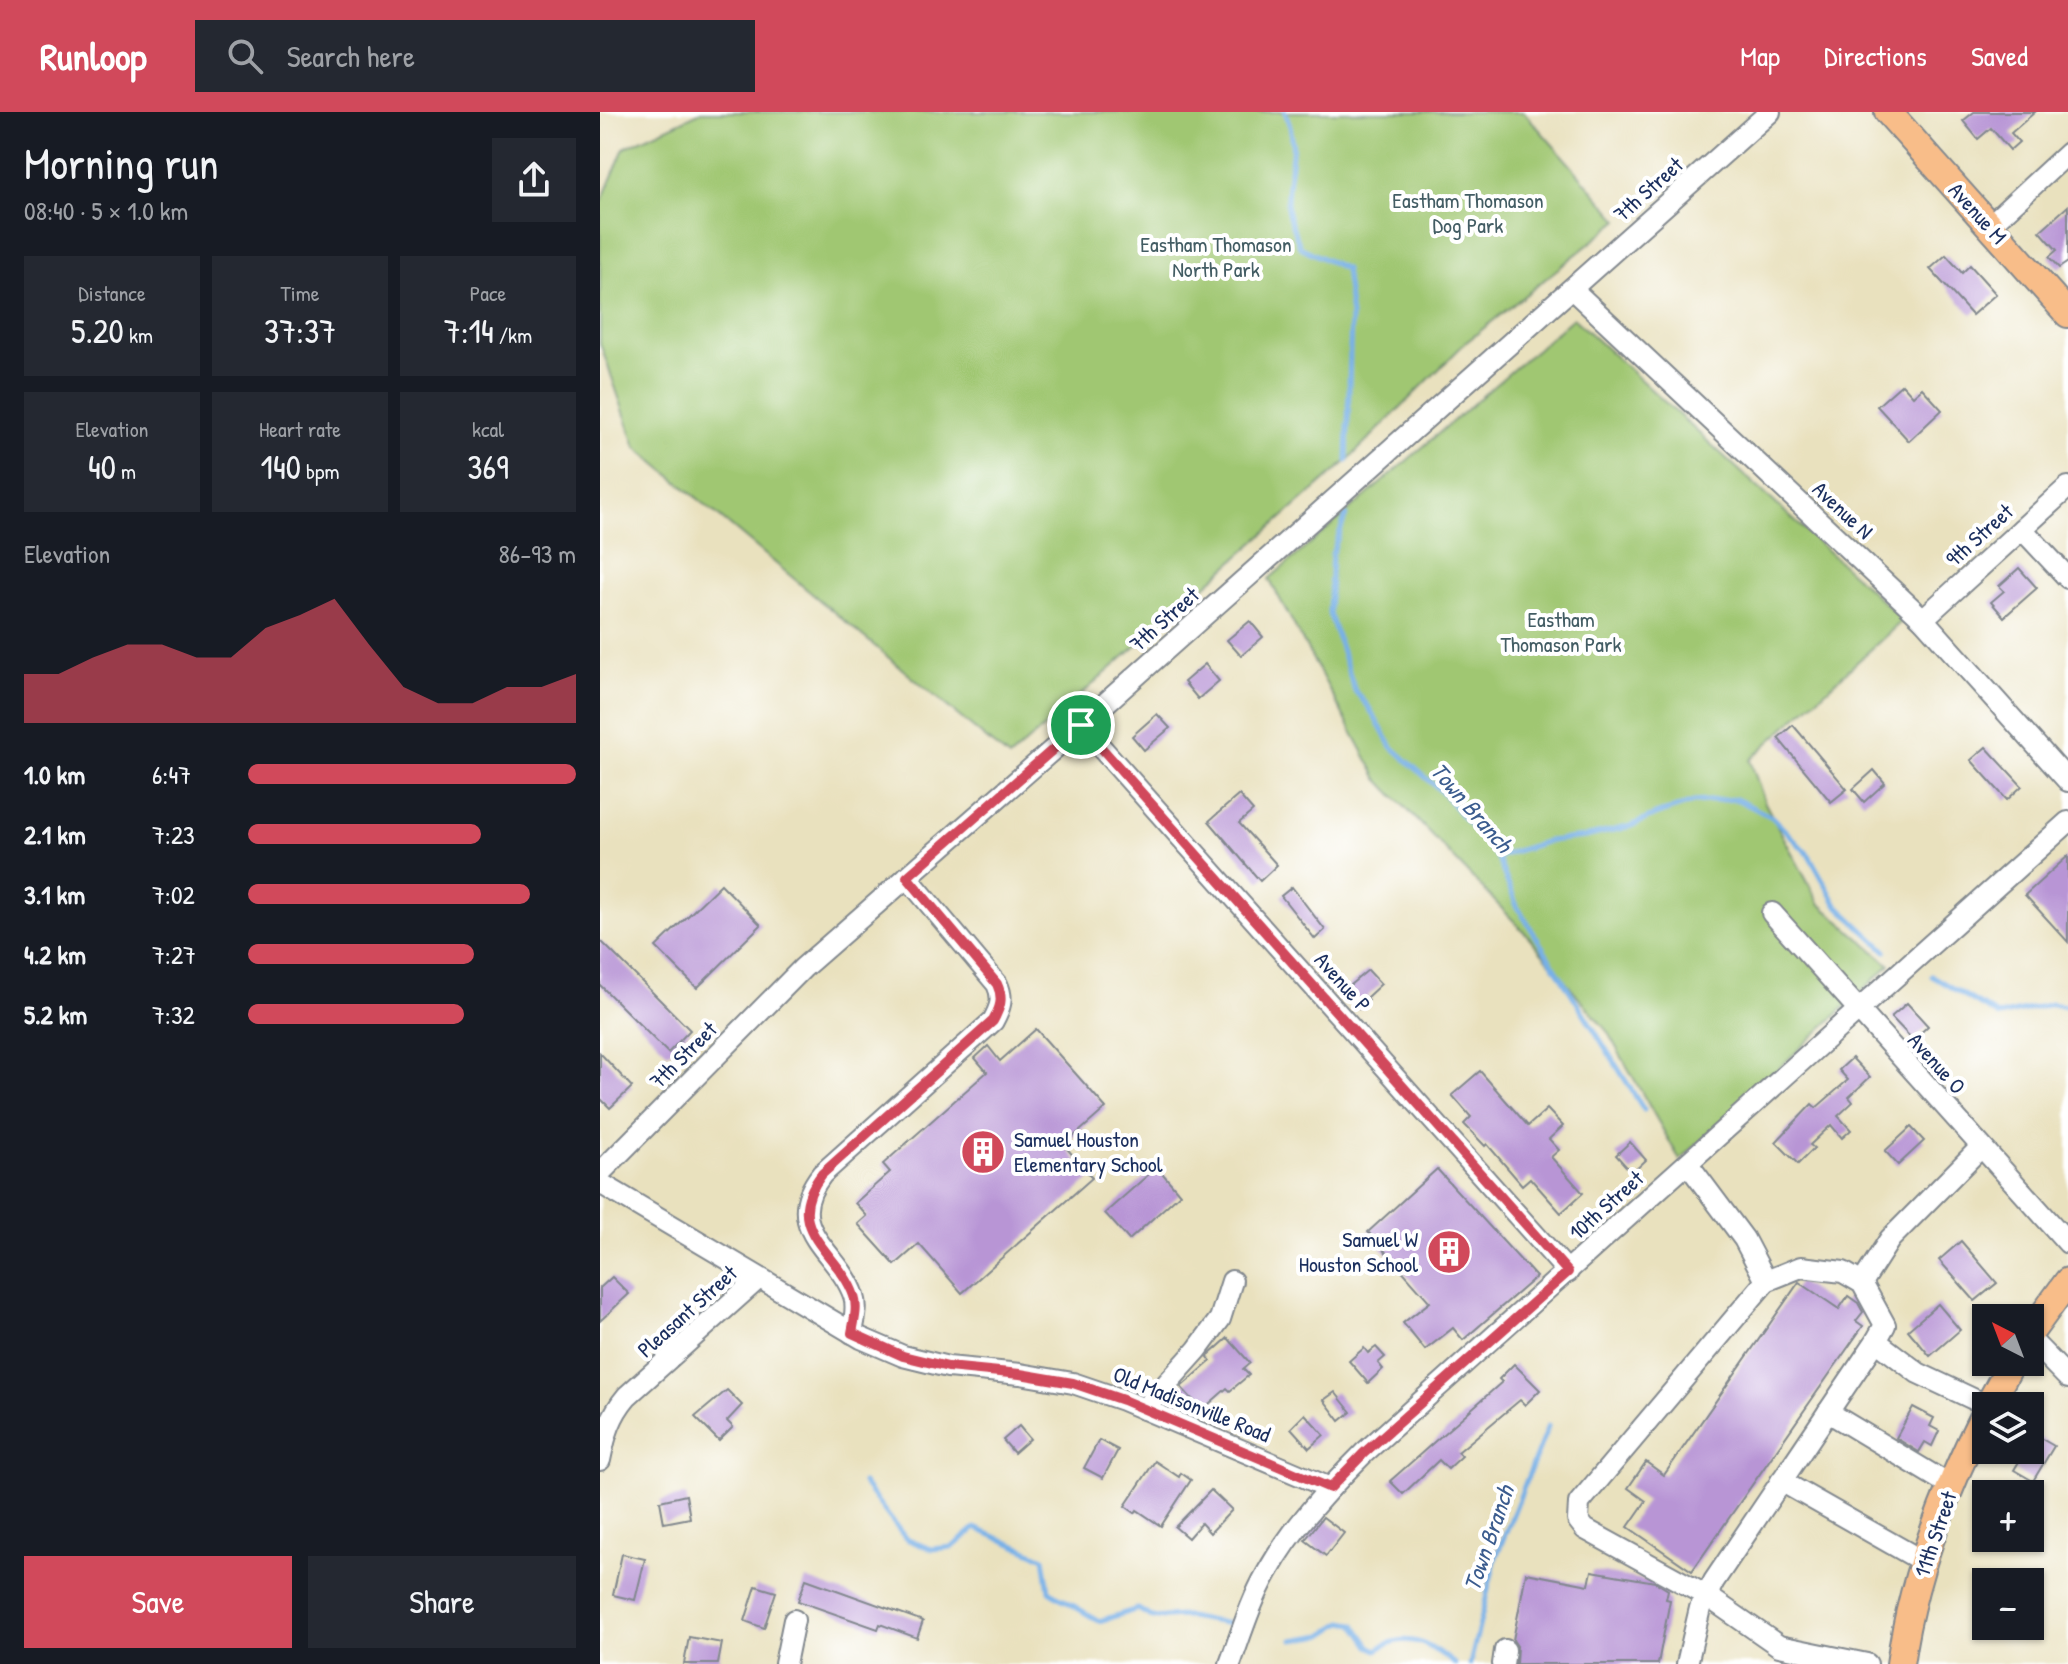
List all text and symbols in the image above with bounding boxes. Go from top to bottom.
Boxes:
search box [195,20,755,92]
text: Runloop [40,30,147,82]
icon: search [223,34,267,78]
text: Search here [287,36,415,76]
text: Map [1740,37,1780,75]
text: Directions [1824,37,1927,75]
text: Saved [1971,37,2028,75]
text: Morning run [24,133,219,193]
button: share [492,138,576,222]
street label: 7th Street [1607,149,1690,228]
street label: Avenue M [1942,175,2014,251]
park label: Eastham Thomason Dog Park [1392,185,1544,240]
text: 08:40 · 5 × 1.0 km [24,193,188,228]
park label: Eastham Thomason North Park [1140,229,1292,284]
text: Distance [78,278,146,308]
text: Time [281,278,319,308]
text: Pace [470,278,506,308]
text: 5.20 [71,308,124,354]
text: 37:37 [264,308,336,354]
text: 7:14 [444,308,494,354]
text: km [124,320,153,350]
text: /km [494,320,532,350]
text: Elevation [75,414,149,444]
text: Heart rate [259,414,341,444]
text: kcal [472,414,504,444]
text: 40 [88,444,116,490]
text: 140 [261,444,301,490]
text: 369 [467,444,509,490]
text: m [116,456,136,486]
text: bpm [301,456,339,486]
street label: Avenue N [1806,474,1880,546]
street label: 9th Street [1939,496,2020,573]
text: Elevation [24,536,110,571]
text: 86–93 m [499,536,576,571]
street label: 7th Street [1123,579,1206,658]
park label: Eastham Thomason Park [1500,604,1622,659]
pin [1047,691,1115,759]
icon: arrive [1059,703,1103,747]
water label: Town Branch [1424,755,1521,860]
text: 1.0 km [24,757,85,792]
text: 6:47 [152,757,191,792]
text: 2.1 km [24,817,86,852]
text: 7:23 [152,817,195,852]
text: 3.1 km [24,877,85,912]
text: 7:02 [152,877,195,912]
text: 4.2 km [24,937,86,972]
text: 7:27 [152,937,196,972]
street label: Avenue P [1308,945,1378,1019]
text: 5.2 km [24,997,87,1032]
text: 7:32 [152,997,195,1032]
street label: 7th Street [643,1014,724,1095]
street label: Avenue O [1901,1026,1973,1100]
place label: Samuel Houston Elementary School [1014,1124,1163,1179]
building icon: Samuel Houston Elementary School [959,1128,1007,1176]
street label: 10th Street [1562,1163,1650,1247]
place label: Samuel W Houston School [1299,1224,1418,1279]
building icon: Samuel W Houston School [1425,1228,1473,1276]
street label: Pleasant Street [631,1258,744,1364]
north arrow [1972,1304,2044,1376]
map controls [1972,1304,2044,1640]
street label: Old Madisonville Road [1109,1359,1276,1449]
button: layers [1972,1392,2044,1464]
water label: Town Branch [1455,1479,1522,1595]
button: + [1972,1480,2044,1552]
street label: 11th Street [1906,1487,1964,1581]
button: Save [24,1556,292,1648]
button: Share [308,1556,576,1648]
button: − [1972,1568,2044,1640]

